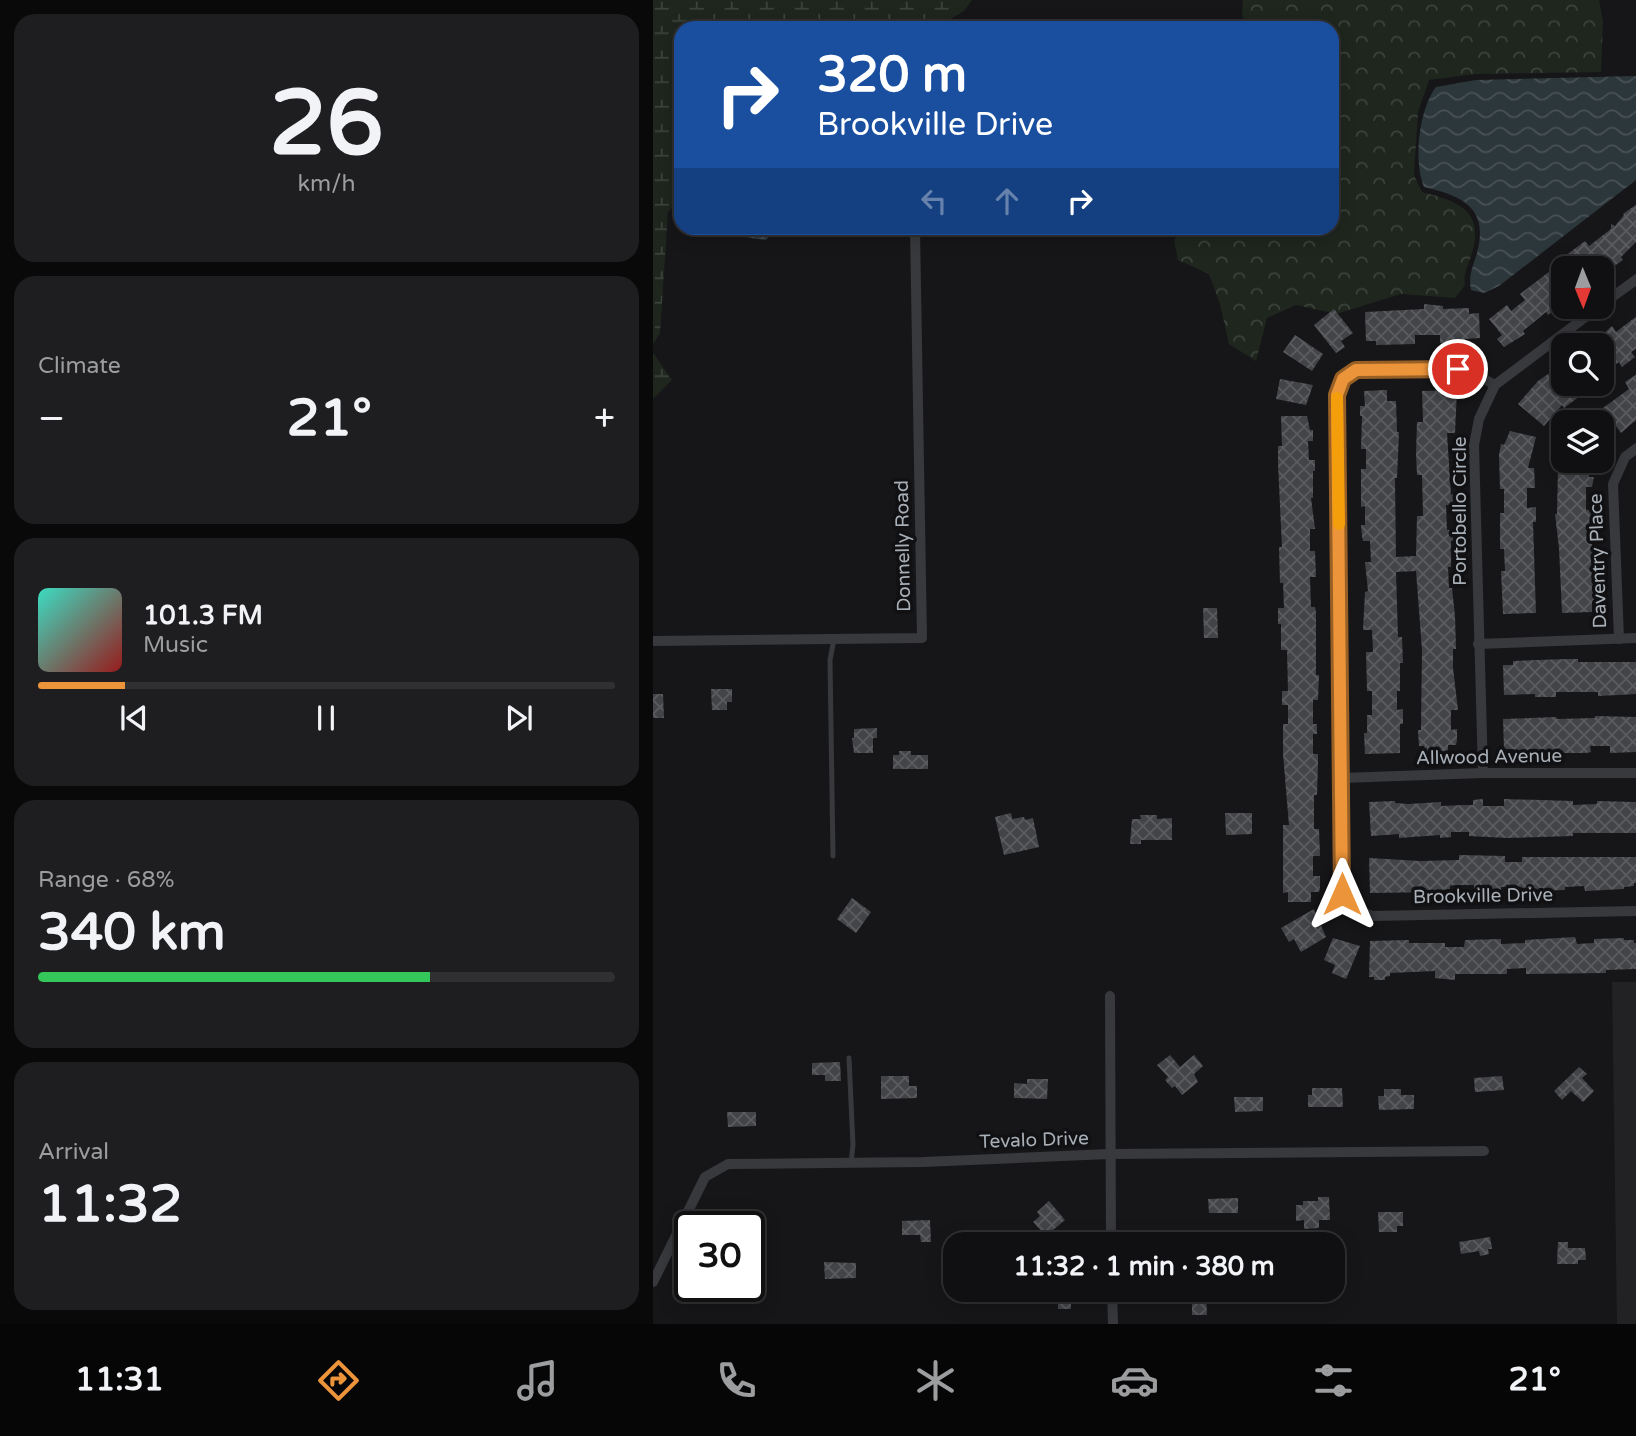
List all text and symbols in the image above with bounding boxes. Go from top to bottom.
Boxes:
text: 320 m [817,46,967,105]
icon: right [702,49,793,140]
text: 26 [269,69,384,179]
text: Brookville Drive [817,106,1053,144]
text: km/h [298,170,355,198]
icon: left [915,182,953,220]
icon: ahead [988,182,1026,220]
icon: right [1061,182,1099,220]
north arrow [1551,256,1614,318]
map controls [1551,256,1614,473]
button: search [1551,333,1614,396]
pin [1428,339,1488,399]
icon: arrive [1439,350,1477,388]
text: Climate [38,352,121,380]
text: 21° [287,387,372,450]
text: − [38,396,65,442]
text: + [594,396,615,442]
button: layers [1551,410,1614,473]
street label: Portobello Circle [1449,436,1471,586]
street label: Donnelly Road [891,480,915,612]
street label: Daventry Place [1585,493,1611,629]
text: 101.3 FM [143,600,263,631]
text: Music [143,631,208,659]
icon: previous [115,699,153,737]
icon: pause [307,699,345,737]
icon: next [500,699,538,737]
street label: Allwood Avenue [1416,745,1562,769]
position arrow [1305,857,1379,931]
text: Range · 68% [38,866,174,894]
street label: Brookville Drive [1413,884,1553,908]
text: 340 km [38,901,226,964]
street label: Tevalo Drive [979,1127,1089,1153]
text: Arrival [38,1138,109,1166]
text: 11:32 [38,1173,182,1236]
speed limit sign: 30 [674,1211,765,1302]
text: 11:32 · 1 min · 380 m [1013,1251,1275,1282]
icon: directions [314,1356,363,1405]
icon: music [513,1356,562,1405]
icon: phone [712,1356,761,1405]
icon: climate [911,1356,960,1405]
icon: car [1110,1356,1159,1405]
icon: filters [1309,1356,1358,1405]
text: 11:31 [75,1361,164,1399]
text: 21° [1509,1361,1561,1399]

